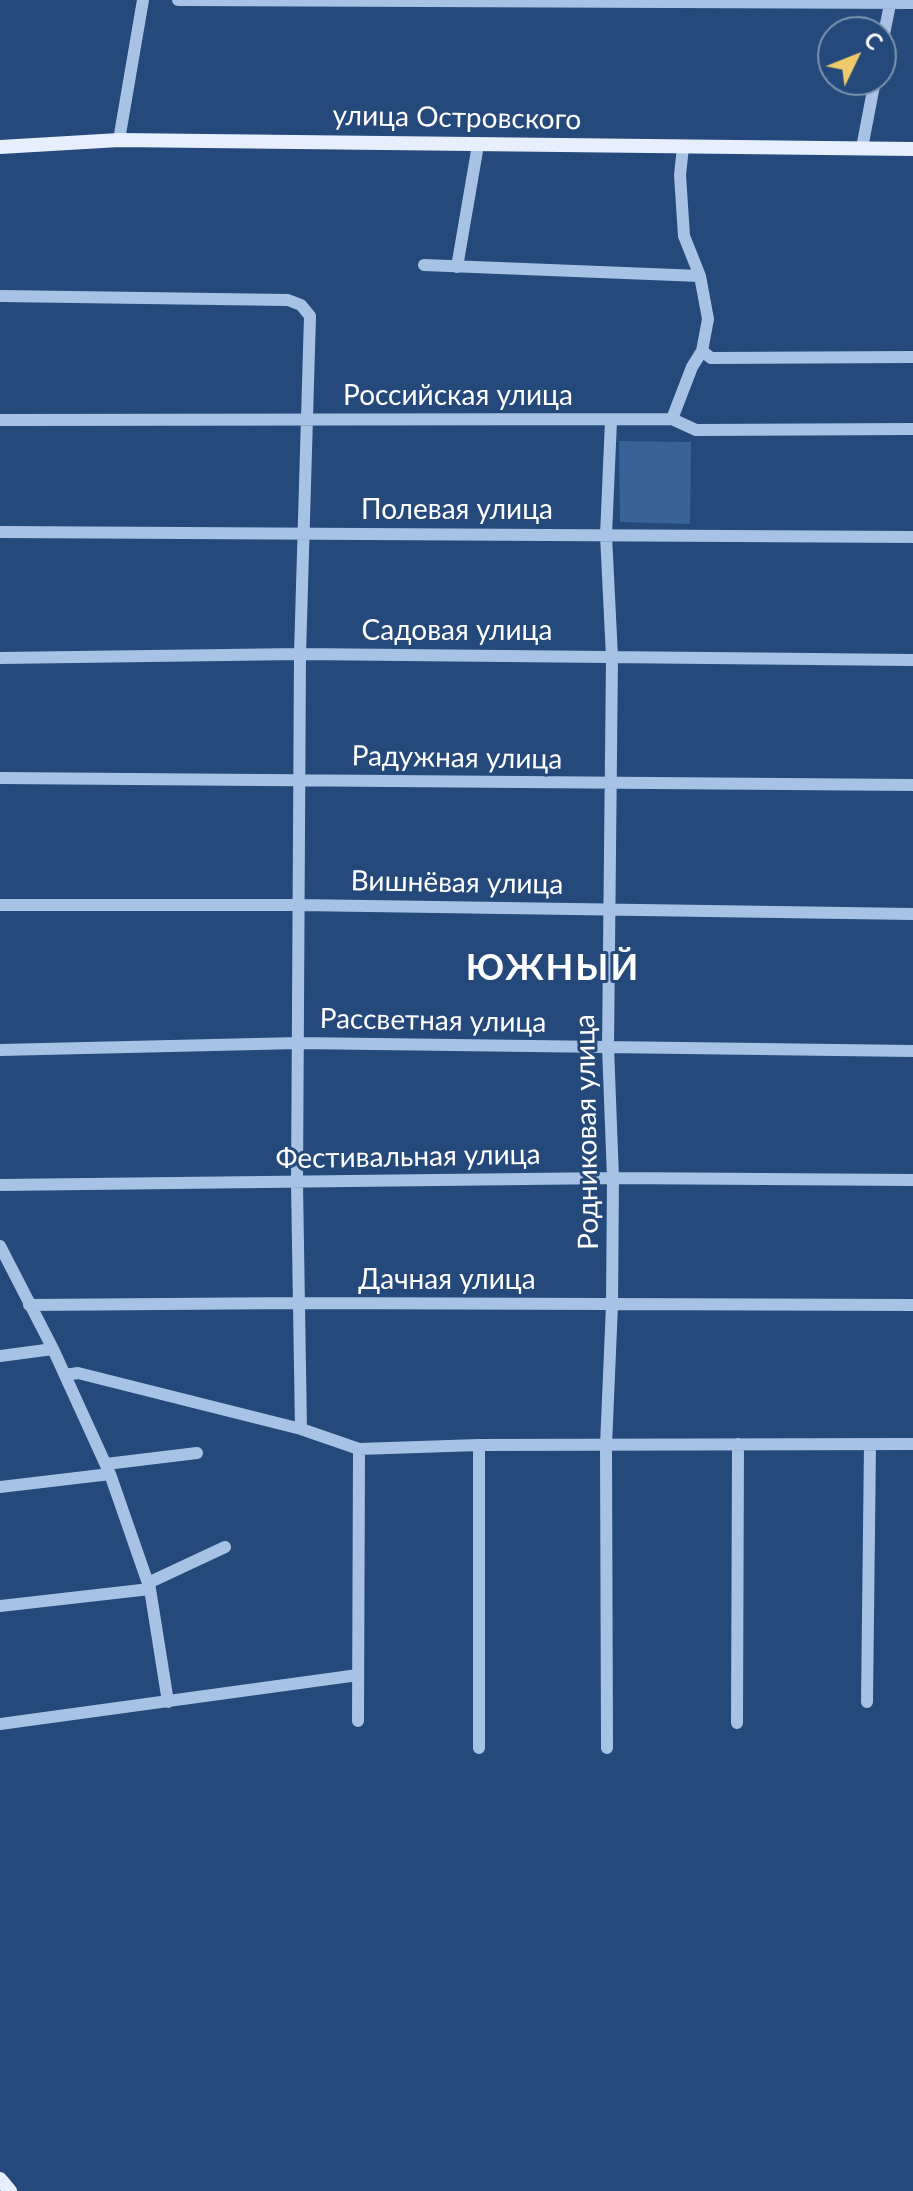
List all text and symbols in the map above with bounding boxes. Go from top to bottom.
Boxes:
north arrow [817,16,897,96]
text: С [859,26,888,55]
street label: улица Островского [332,99,582,137]
street label: Российская улица [343,379,573,413]
street label: Полевая улица [361,493,553,527]
street label: Садовая улица [362,614,552,648]
street label: Радужная улица [351,739,563,777]
street label: Вишнёвая улица [350,864,564,902]
district label: ЮЖНЫЙ [466,946,640,990]
street label: Рассветная улица [319,1002,547,1040]
street label: Родниковая улица [568,1014,606,1250]
street label: Фестивальная улица [275,1138,541,1176]
street label: Дачная улица [358,1263,536,1297]

